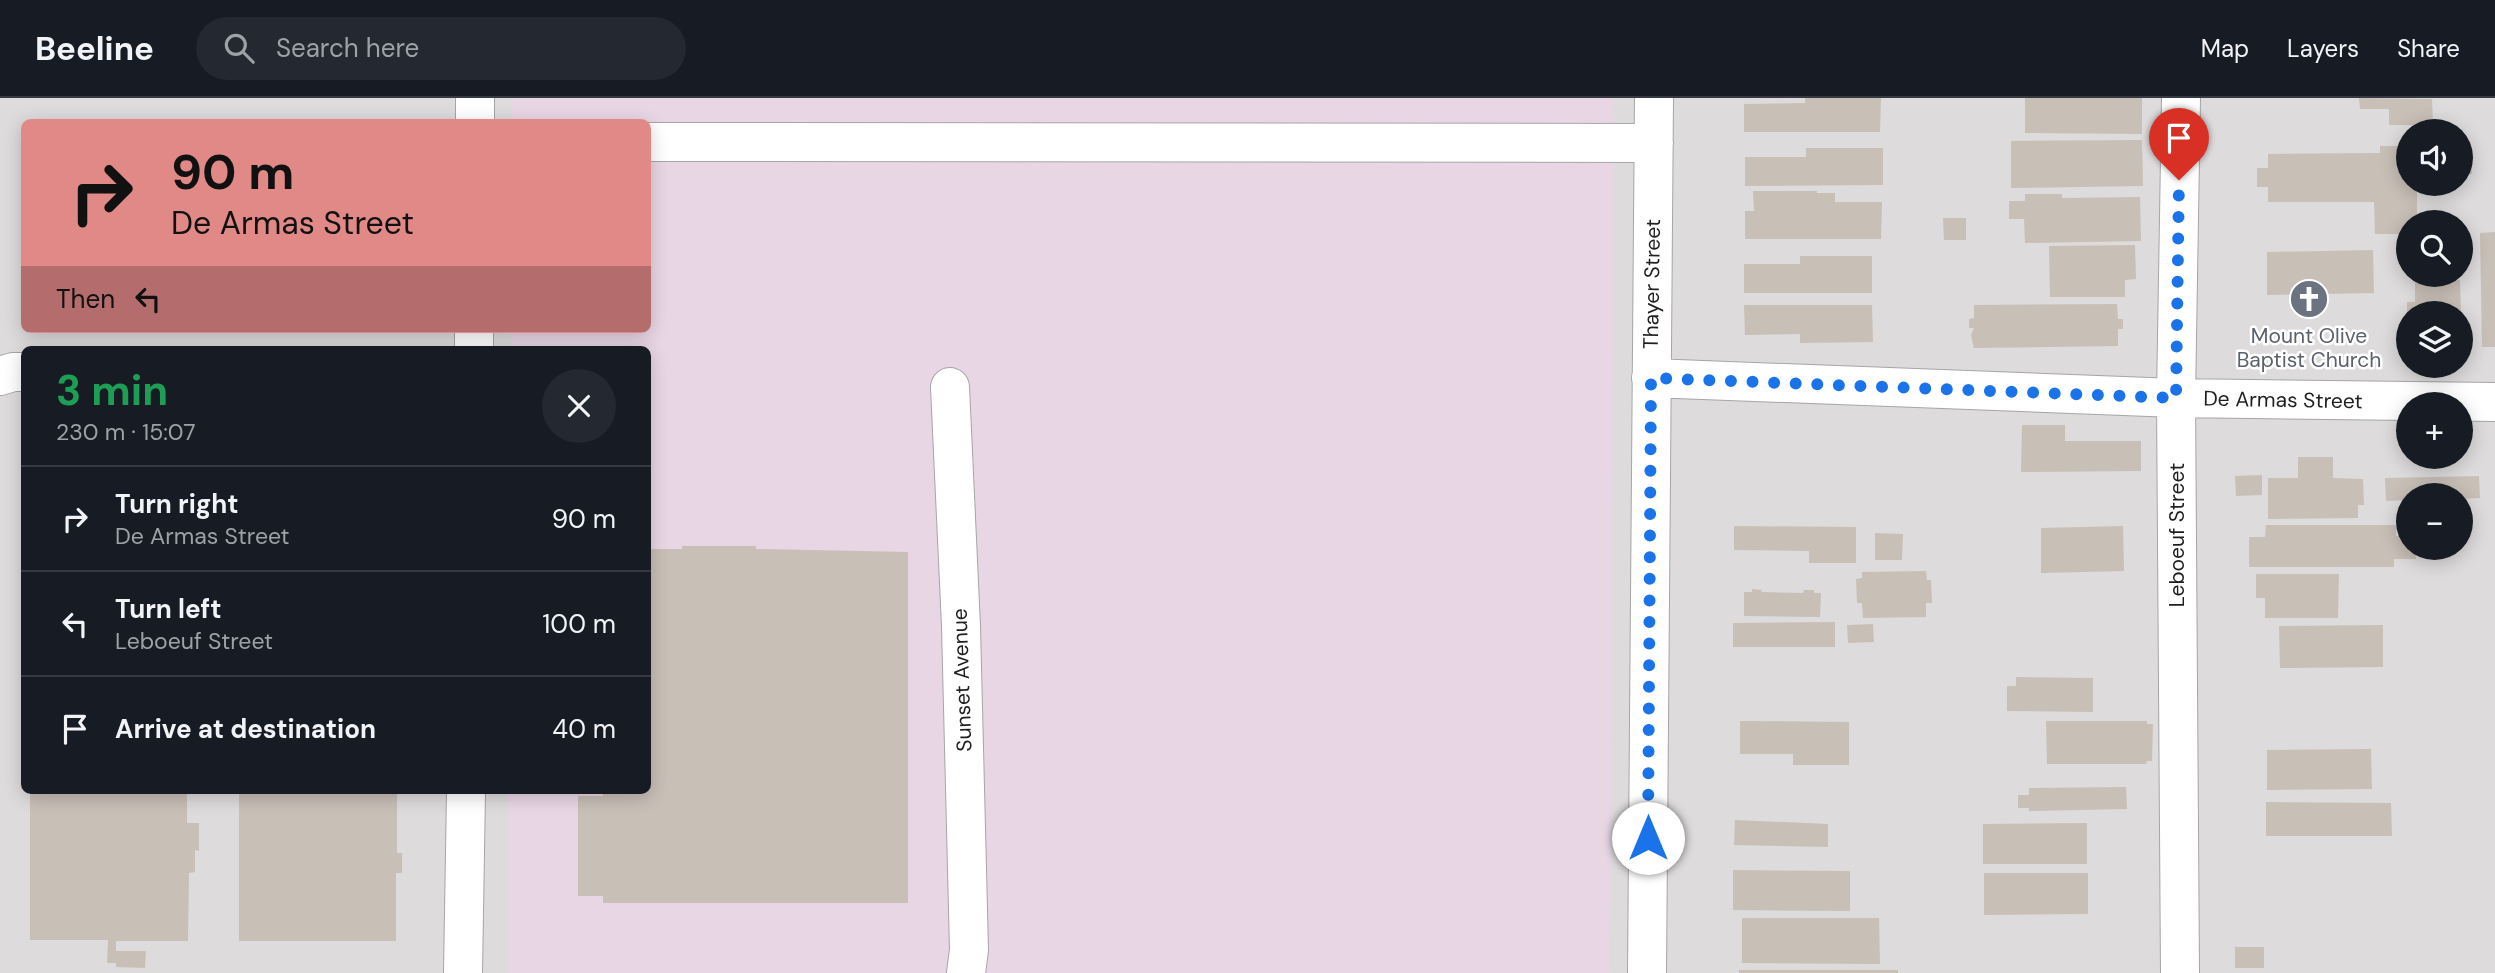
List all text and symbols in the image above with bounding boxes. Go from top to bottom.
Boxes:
search box [196,17,686,80]
text: Beeline [35,27,154,70]
icon: search [220,29,258,67]
text: Search here [276,31,419,65]
text: Map [2201,33,2249,64]
text: Layers [2287,33,2359,64]
text: Share [2397,33,2460,64]
pin [2149,108,2209,180]
icon: arrive [2160,119,2198,157]
map controls [2396,119,2473,560]
button: sound [2396,119,2473,196]
text: 90 m [171,140,294,204]
icon: right [56,147,147,238]
text: De Armas Street [171,202,414,244]
button: search [2396,210,2473,287]
street label: Thayer Street [1637,219,1667,349]
church icon: Mount Olive Baptist Church [2288,278,2330,320]
icon: left [129,280,167,318]
text: Then [56,282,115,316]
button: layers [2396,301,2473,378]
place label: Mount Olive Baptist Church [2237,322,2381,374]
text: 3 min [56,363,168,418]
button: close [542,369,616,443]
street label: De Armas Street [2203,385,2363,415]
button: + [2396,392,2473,469]
text: 230 m · 15:07 [56,417,196,447]
street label: Leboeuf Street [2163,463,2191,607]
button: − [2396,483,2473,560]
text: Turn right [115,487,239,521]
icon: right [56,500,94,538]
text: 90 m [552,502,616,536]
text: De Armas Street [115,521,290,551]
text: Turn left [115,592,222,626]
icon: left [56,605,94,643]
text: 100 m [542,607,616,641]
street label: Sunset Avenue [946,608,978,752]
text: Leboeuf Street [115,626,273,656]
icon: arrive [56,710,94,748]
text: Arrive at destination [115,712,376,746]
text: 40 m [552,712,616,746]
position arrow [1611,801,1685,875]

